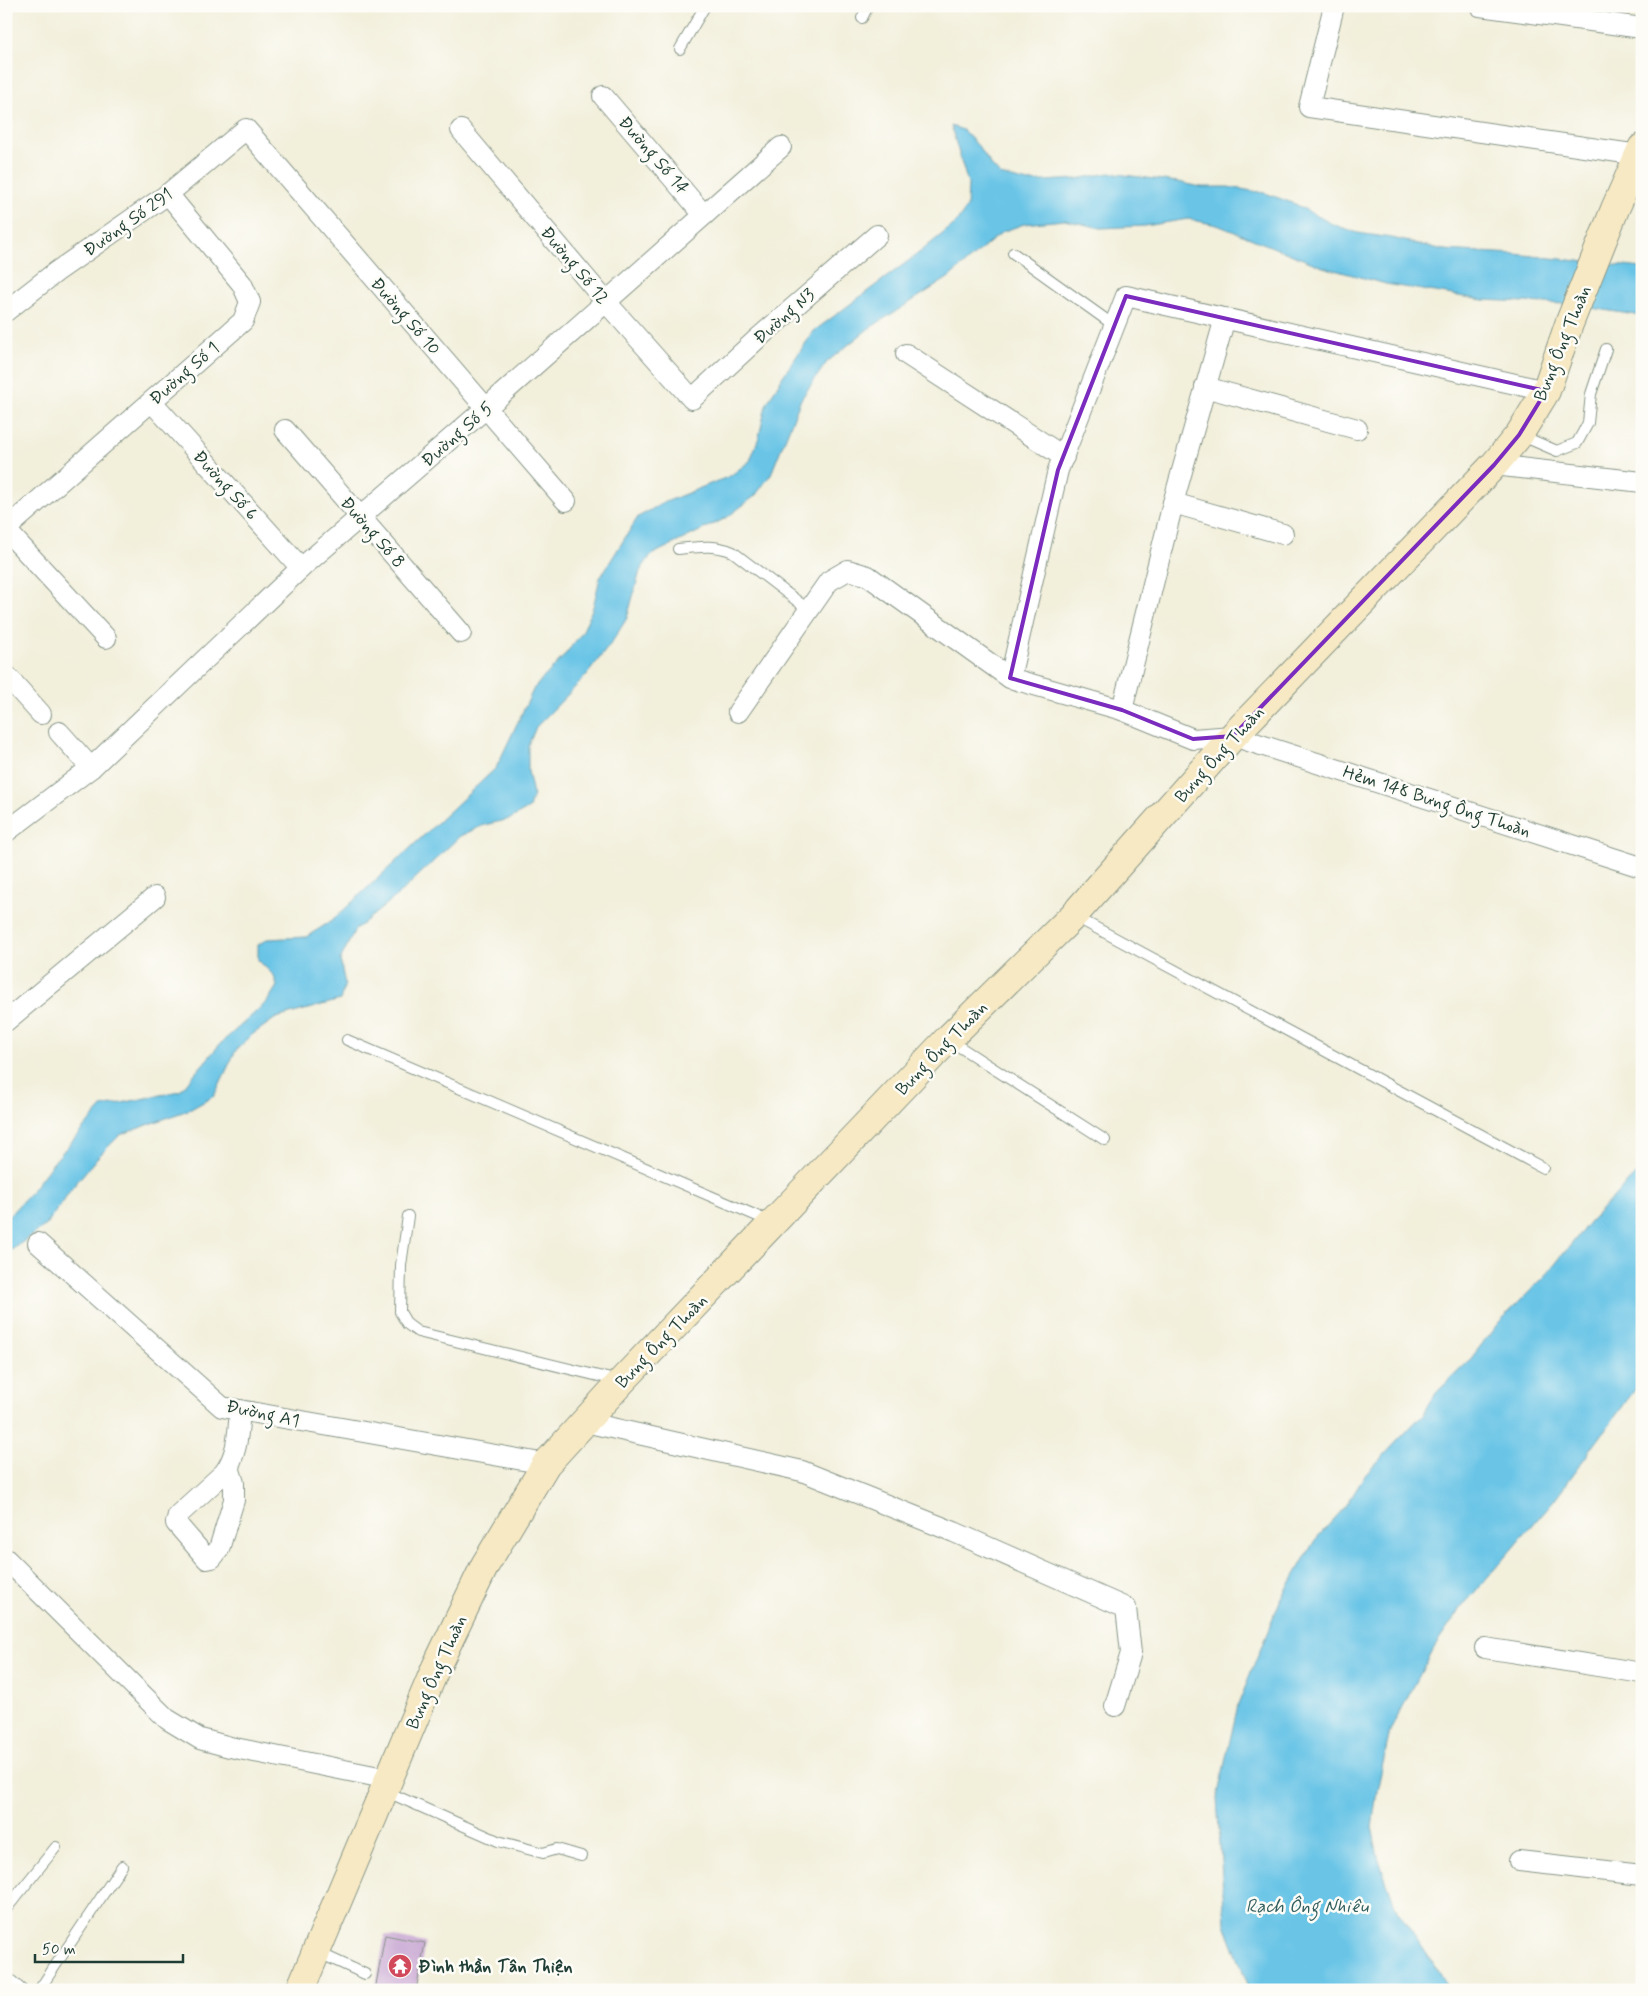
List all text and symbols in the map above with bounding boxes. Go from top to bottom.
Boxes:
street label: Đường Số 14 [611,111,694,201]
street label: Đường Số 291 [79,183,179,264]
street label: Đường Số 12 [533,222,614,311]
street label: Đường Số 10 [363,273,446,362]
street label: Bưng Ông Thoàn [1529,282,1599,406]
street label: Đường N3 [749,283,822,352]
street label: Đường Số 1 [145,337,226,412]
street label: Đường Số 5 [417,397,500,474]
street label: Đường Số 6 [186,445,263,527]
street label: Đường Số 8 [333,492,410,575]
street label: Bưng Ông Thoàn [1170,701,1271,810]
street label: Hẻm 148 Bưng Ông Thoàn [1339,760,1534,846]
street label: Bưng Ông Thoàn [890,996,994,1103]
street label: Bưng Ông Thoàn [610,1289,714,1396]
street label: Đường A1 [224,1395,302,1435]
street label: Bưng Ông Thoàn [401,1611,475,1734]
water label: Rạch Ông Nhiêu [1246,1894,1370,1921]
scale bar [35,1931,182,1963]
text: 50 m [42,1940,76,1960]
temple icon: Đình thần Tân Thiện [387,1953,413,1979]
place label: Đình thần Tân Thiện [418,1955,573,1979]

